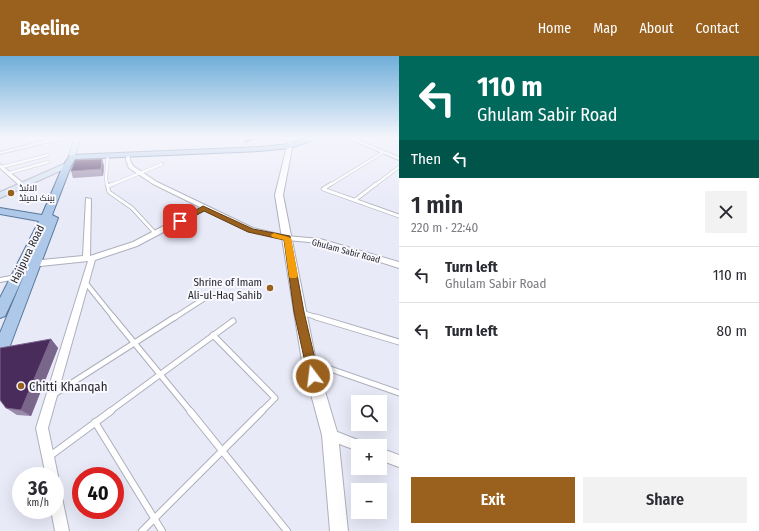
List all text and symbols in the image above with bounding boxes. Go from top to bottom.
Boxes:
text: Beeline [20,17,80,40]
text: Home [538,20,571,37]
text: Map [593,20,617,37]
text: About [639,20,674,37]
text: Contact [696,20,739,37]
text: 110 m [477,70,543,103]
icon: left [411,72,463,124]
text: Ghulam Sabir Road [477,104,617,126]
icon: left [449,148,471,170]
text: Then [411,150,441,168]
place label: الائیڈ بینک لمیٹڈ [19,183,55,203]
marker: الائیڈ بینک لمیٹڈ [6,188,16,198]
text: 1 min [411,191,463,219]
button: close [705,191,747,233]
pin [163,204,197,238]
icon: arrive [169,210,191,232]
text: 220 m · 22:40 [411,220,478,235]
street label: Hajipura Road [8,223,47,286]
street label: Ghulam Sabir Road [311,237,381,265]
text: Turn left [445,258,498,276]
icon: left [411,264,433,286]
text: 110 m [713,266,747,284]
place label: Shrine of Imam Ali-ul-Haq Sahib [188,276,262,302]
text: Ghulam Sabir Road [445,276,546,291]
marker: Shrine of Imam Ali-ul-Haq Sahib [265,283,275,293]
icon: left [411,320,433,342]
text: Turn left [445,322,498,340]
text: 80 m [717,322,747,340]
position arrow [292,355,334,397]
place label: Chitti Khanqah [29,379,108,394]
marker: Chitti Khanqah [16,381,26,391]
map controls [351,395,387,519]
button: search [351,395,387,431]
button: + [351,439,387,475]
speed limit sign: 40 [72,467,124,519]
text: 36 [28,476,48,500]
button: Exit [411,477,575,523]
button: Share [583,477,747,523]
button: − [351,483,387,519]
text: km/h [27,497,49,509]

